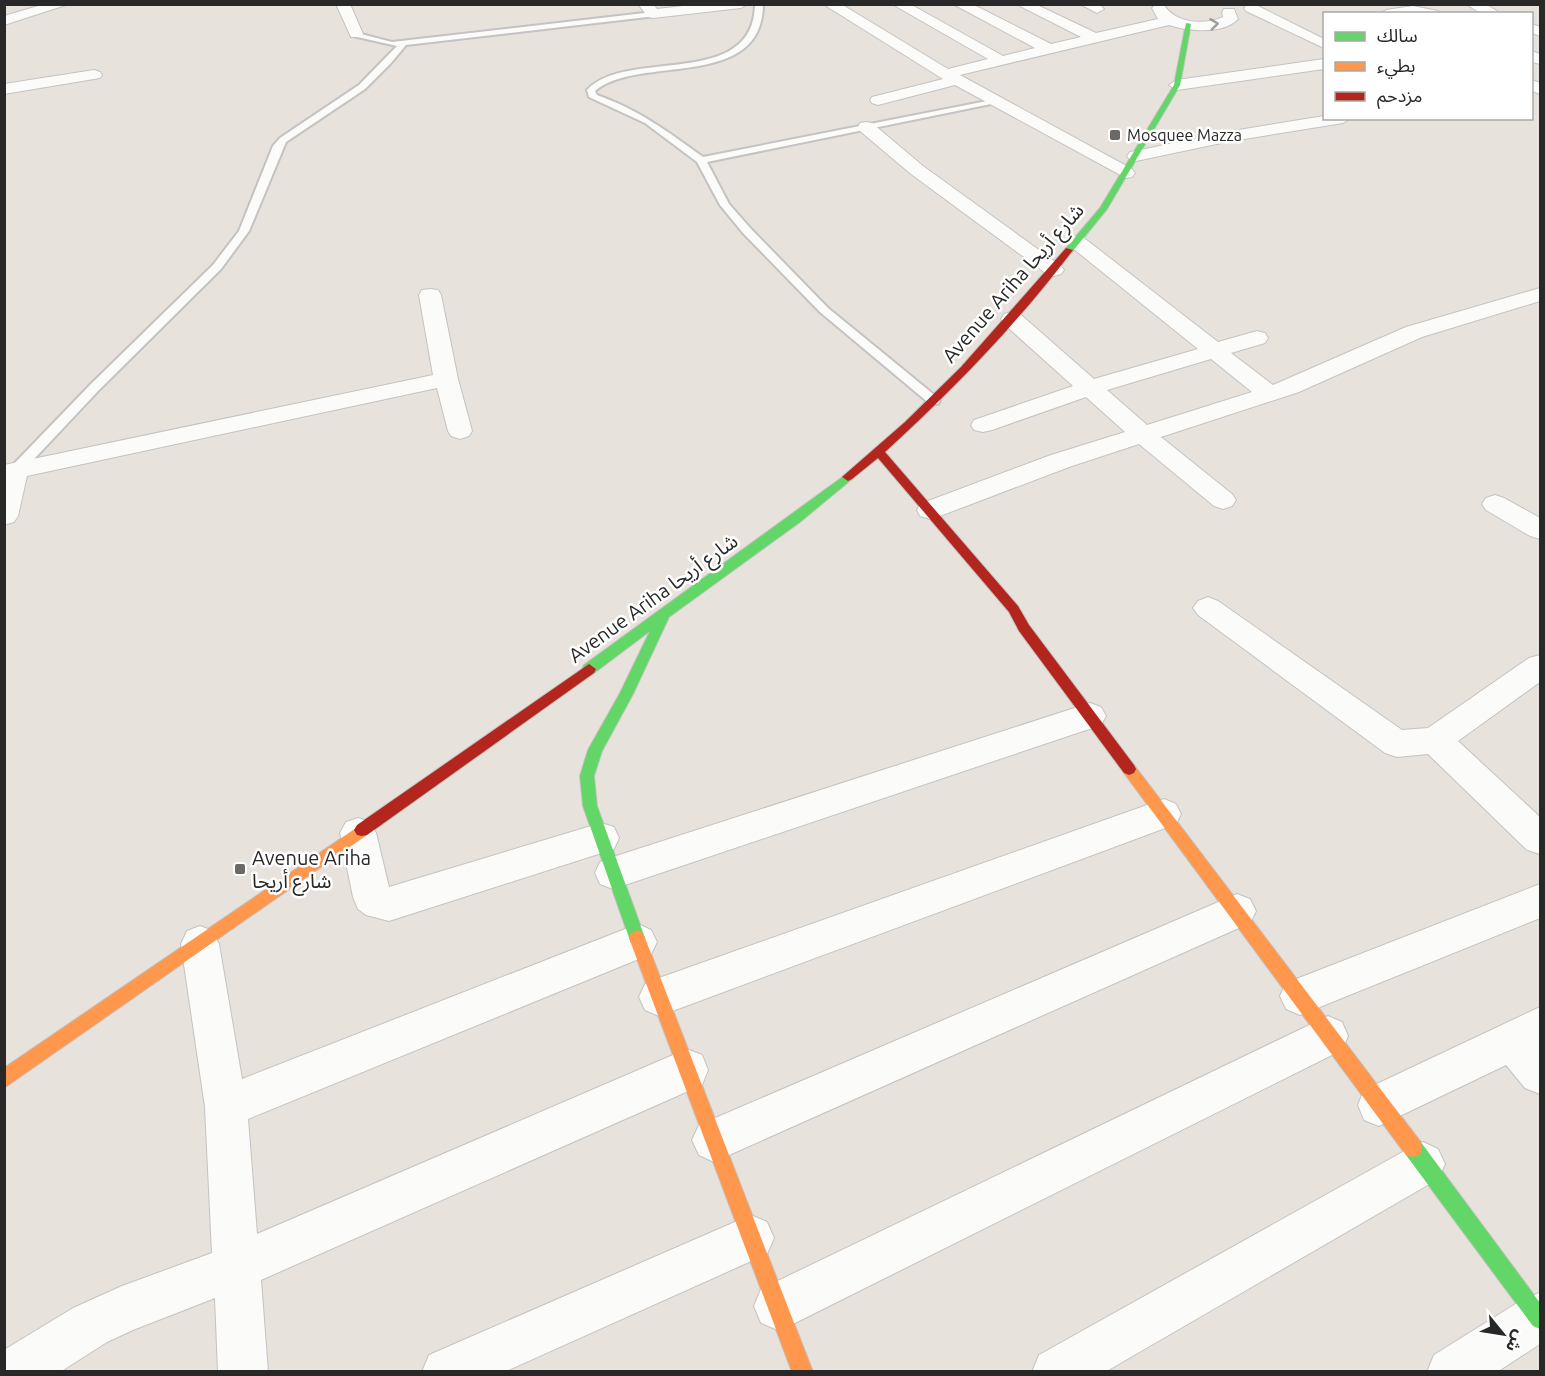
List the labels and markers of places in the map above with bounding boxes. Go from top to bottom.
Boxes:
place label: Mosquee Mazza [1127,126,1242,144]
marker: Mosquee Mazza [1108,128,1122,142]
place label: Avenue Ariha شارع أريحا [252,846,371,896]
marker: Avenue Ariha شارع أريحا [233,862,247,876]

